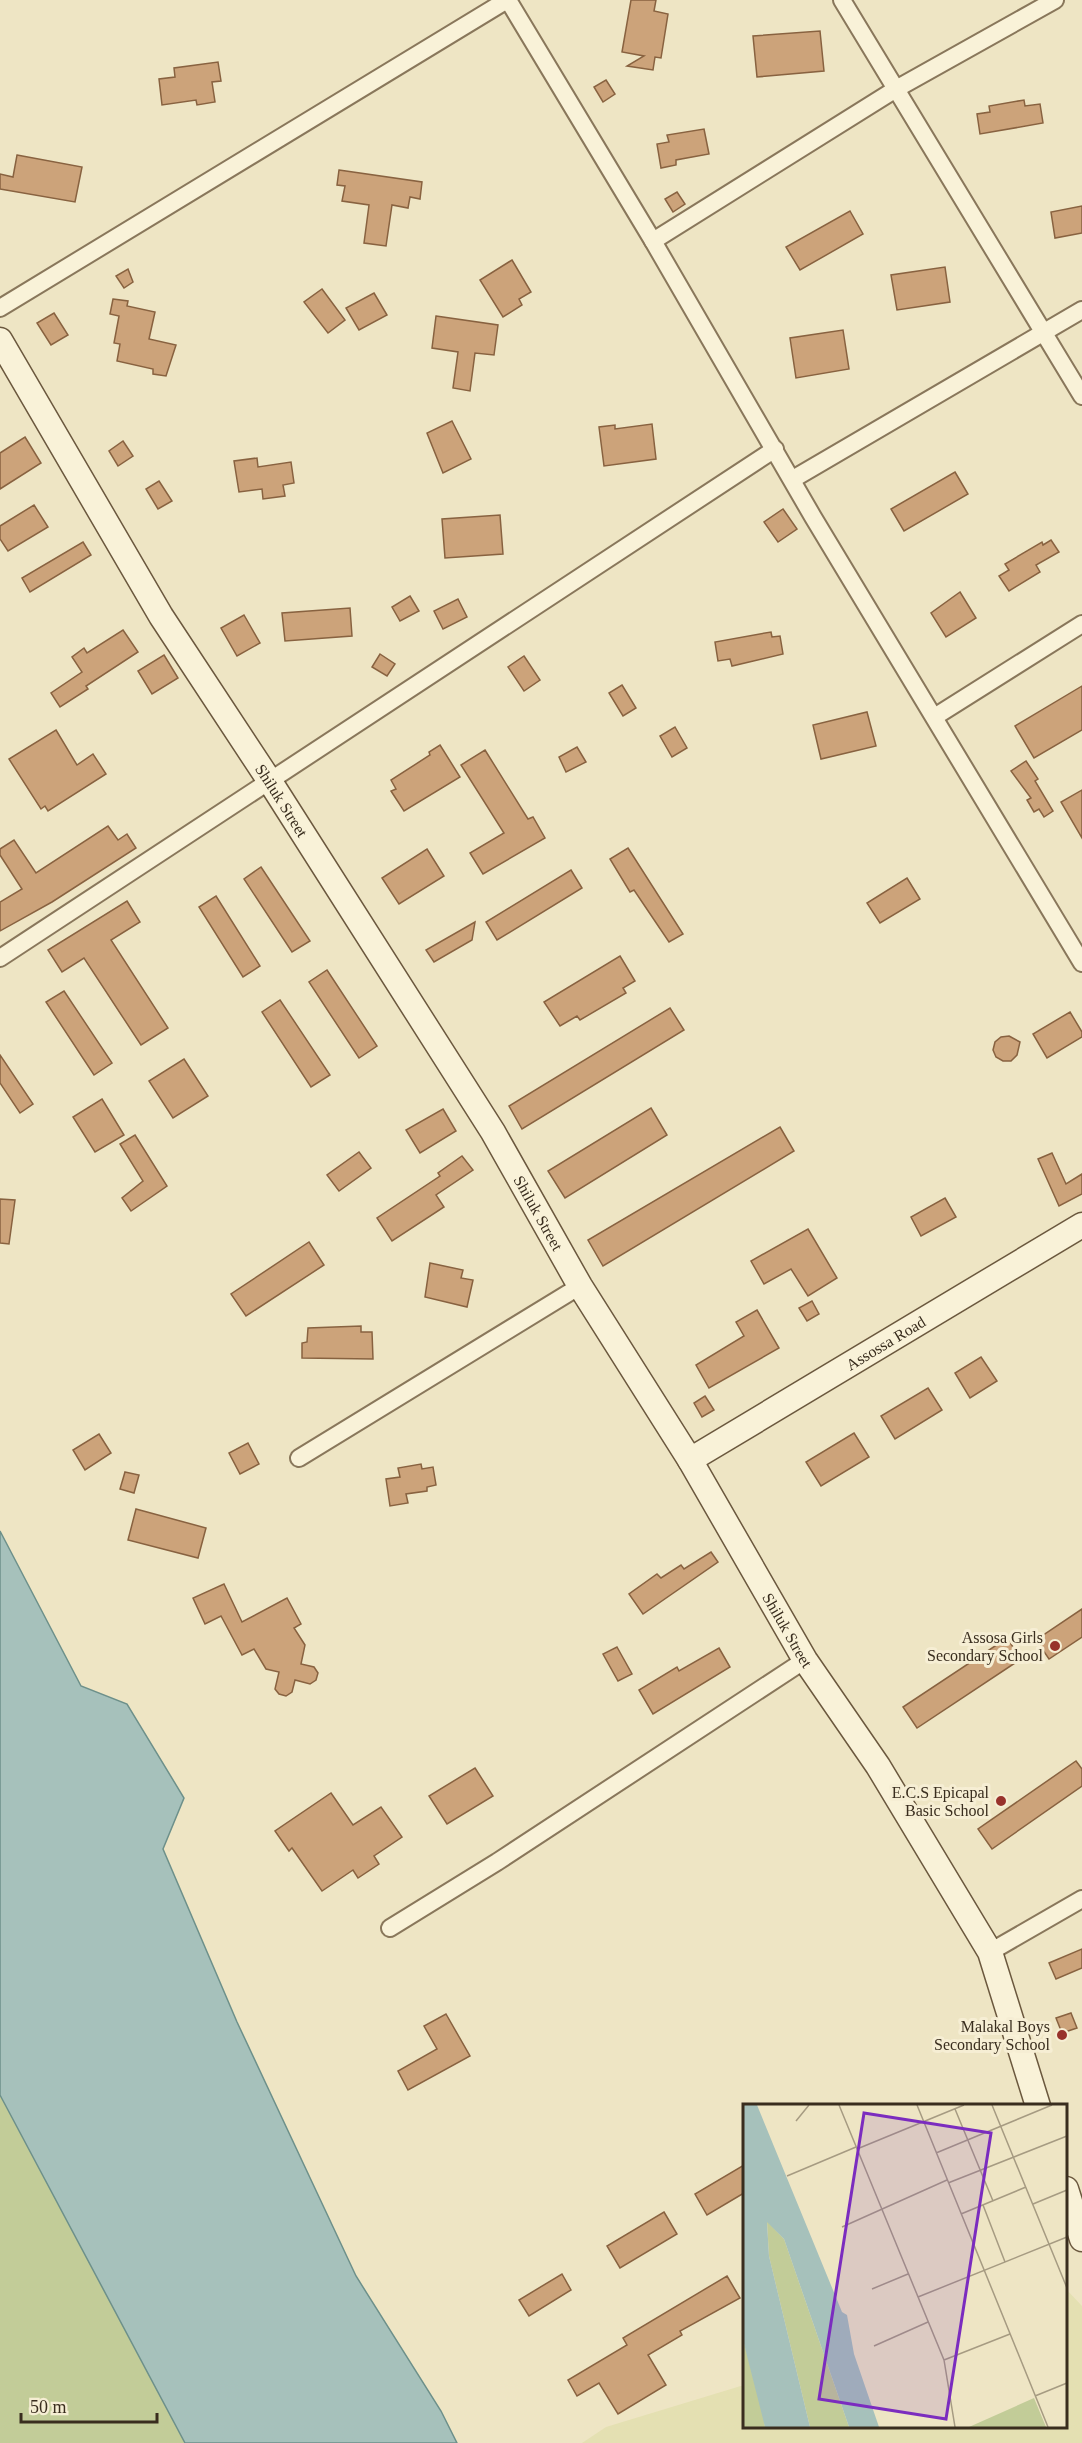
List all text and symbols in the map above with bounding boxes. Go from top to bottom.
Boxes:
street label: Shiluk Street [252,761,312,840]
street label: Shiluk Street [511,1172,567,1254]
street label: Assossa Road [843,1312,928,1373]
street label: Shiluk Street [760,1590,816,1671]
place label: Assosa Girls Secondary School [927,1629,1044,1665]
marker: Assosa Girls Secondary School [1048,1639,1062,1653]
place label: E.C.S Epicapal Basic School [892,1784,990,1819]
marker: E.C.S Epicapal Basic School [994,1794,1008,1808]
place label: Malakal Boys Secondary School [934,2018,1051,2054]
marker: Malakal Boys Secondary School [1055,2028,1069,2042]
inset map [743,2104,1067,2428]
scale bar [21,2386,158,2424]
text: 50 m [30,2397,67,2417]

